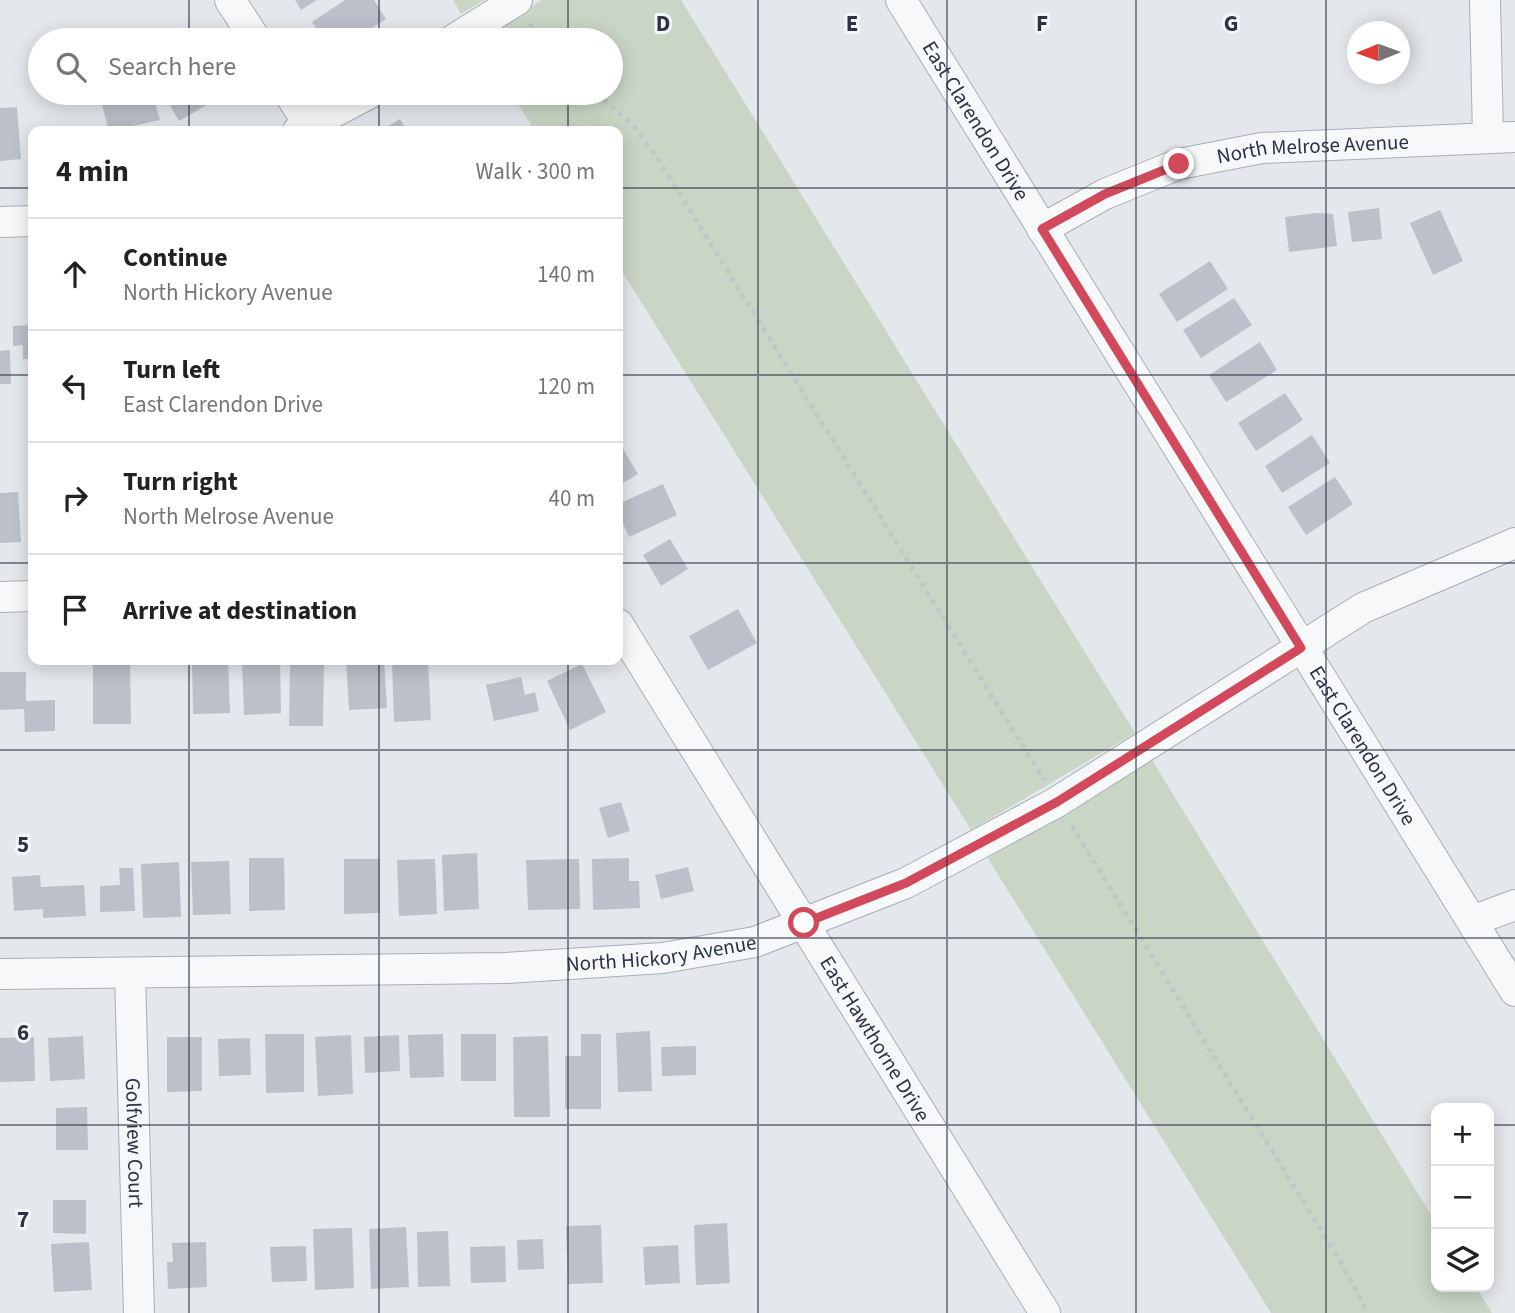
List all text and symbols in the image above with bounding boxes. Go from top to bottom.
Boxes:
text: D [656,7,670,40]
text: E [846,7,858,40]
text: F [1036,7,1048,40]
text: G [1224,7,1238,40]
north arrow [1347,21,1410,84]
search box [28,28,623,105]
street label: East Clarendon Drive [915,35,1037,206]
icon: search [52,48,90,86]
text: Search here [108,48,236,85]
street label: North Melrose Avenue [1214,127,1409,171]
route end [1163,148,1194,179]
text: 4 min [56,150,129,193]
text: Walk · 300 m [476,155,595,188]
text: Continue [123,239,228,276]
icon: ahead [56,255,94,293]
text: 140 m [537,258,595,291]
text: North Hickory Avenue [123,276,333,309]
text: Turn left [123,351,220,388]
icon: left [56,367,94,405]
text: 120 m [537,370,595,403]
text: East Clarendon Drive [123,388,323,421]
text: Turn right [123,463,238,500]
icon: right [56,479,94,517]
text: 40 m [548,482,595,515]
text: North Melrose Avenue [123,500,334,533]
icon: arrive [56,591,94,629]
text: Arrive at destination [123,592,357,629]
street label: East Clarendon Drive [1302,660,1424,831]
text: 5 [17,828,29,861]
route start [788,907,819,938]
street label: North Hickory Avenue [565,927,759,979]
street label: East Hawthorne Drive [812,950,938,1127]
text: 6 [17,1016,29,1049]
street label: Golfview Court [118,1077,151,1208]
map controls [1431,1103,1494,1292]
button: + [1431,1103,1494,1166]
button: − [1431,1166,1494,1229]
text: 7 [17,1203,29,1236]
button: layers [1431,1229,1494,1292]

